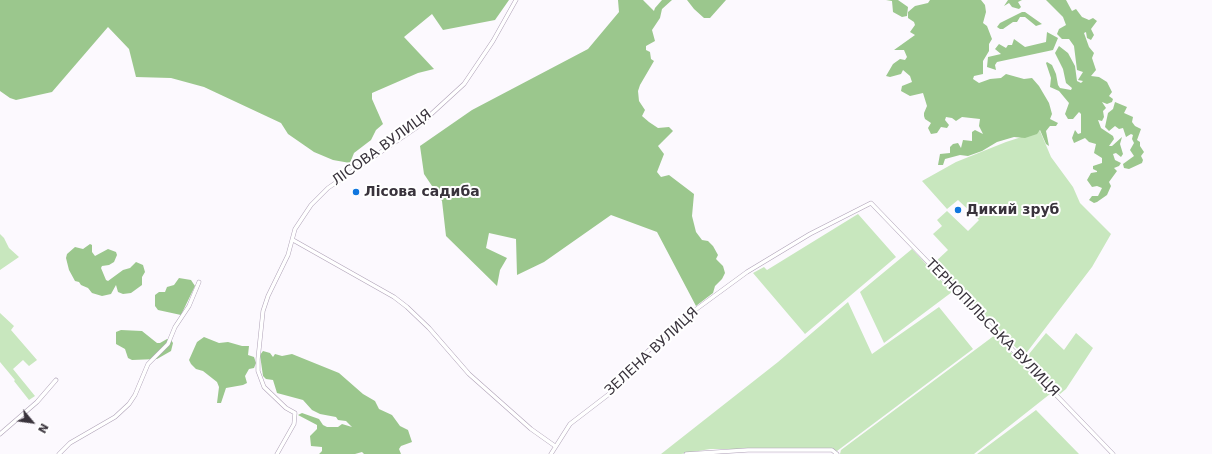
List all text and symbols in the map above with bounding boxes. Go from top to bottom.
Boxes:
street label: ЛІСОВА ВУЛИЦЯ [329,106,435,190]
place label: Лісова садиба [364,184,480,200]
marker: Лісова садиба [351,187,361,197]
place label: Дикий зруб [966,202,1059,218]
marker: Дикий зруб [953,205,963,215]
street label: ТЕРНОПІЛЬСЬКА ВУЛИЦЯ [922,256,1062,400]
street label: ЗЕЛЕНА ВУЛИЦЯ [602,304,702,400]
north arrow [12,402,52,442]
text: N [35,421,51,435]

